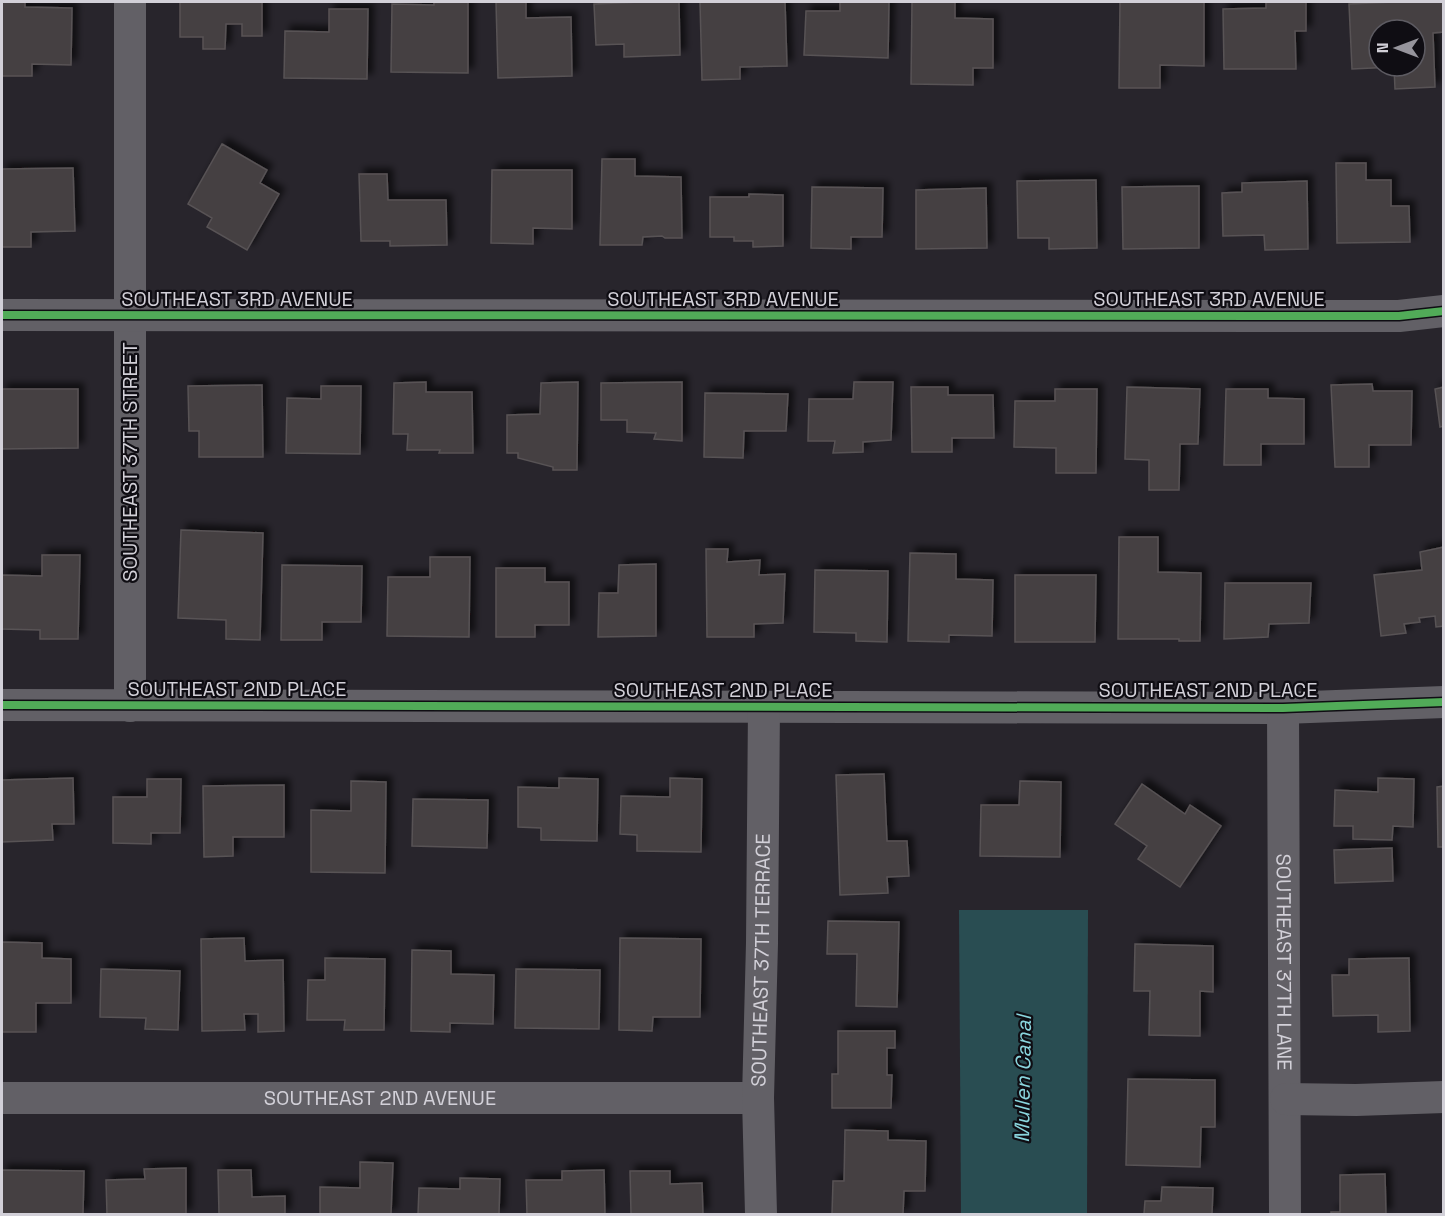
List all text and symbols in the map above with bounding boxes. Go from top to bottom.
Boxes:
north arrow [1367,18,1427,78]
text: N [1372,43,1393,53]
street label: SOUTHEAST 3RD AVENUE [121,286,353,312]
street label: SOUTHEAST 3RD AVENUE [607,286,839,312]
street label: SOUTHEAST 3RD AVENUE [1093,286,1325,312]
street label: SOUTHEAST 37TH STREET [117,342,143,582]
street label: SOUTHEAST 2ND PLACE [128,676,346,702]
street label: SOUTHEAST 2ND PLACE [614,677,832,703]
street label: SOUTHEAST 2ND PLACE [1099,677,1317,703]
street label: SOUTHEAST 37TH TERRACE [745,833,776,1087]
street label: SOUTHEAST 37TH LANE [1271,853,1297,1071]
water label: Mullen Canal [1008,1012,1037,1143]
street label: SOUTHEAST 2ND AVENUE [264,1085,496,1111]

